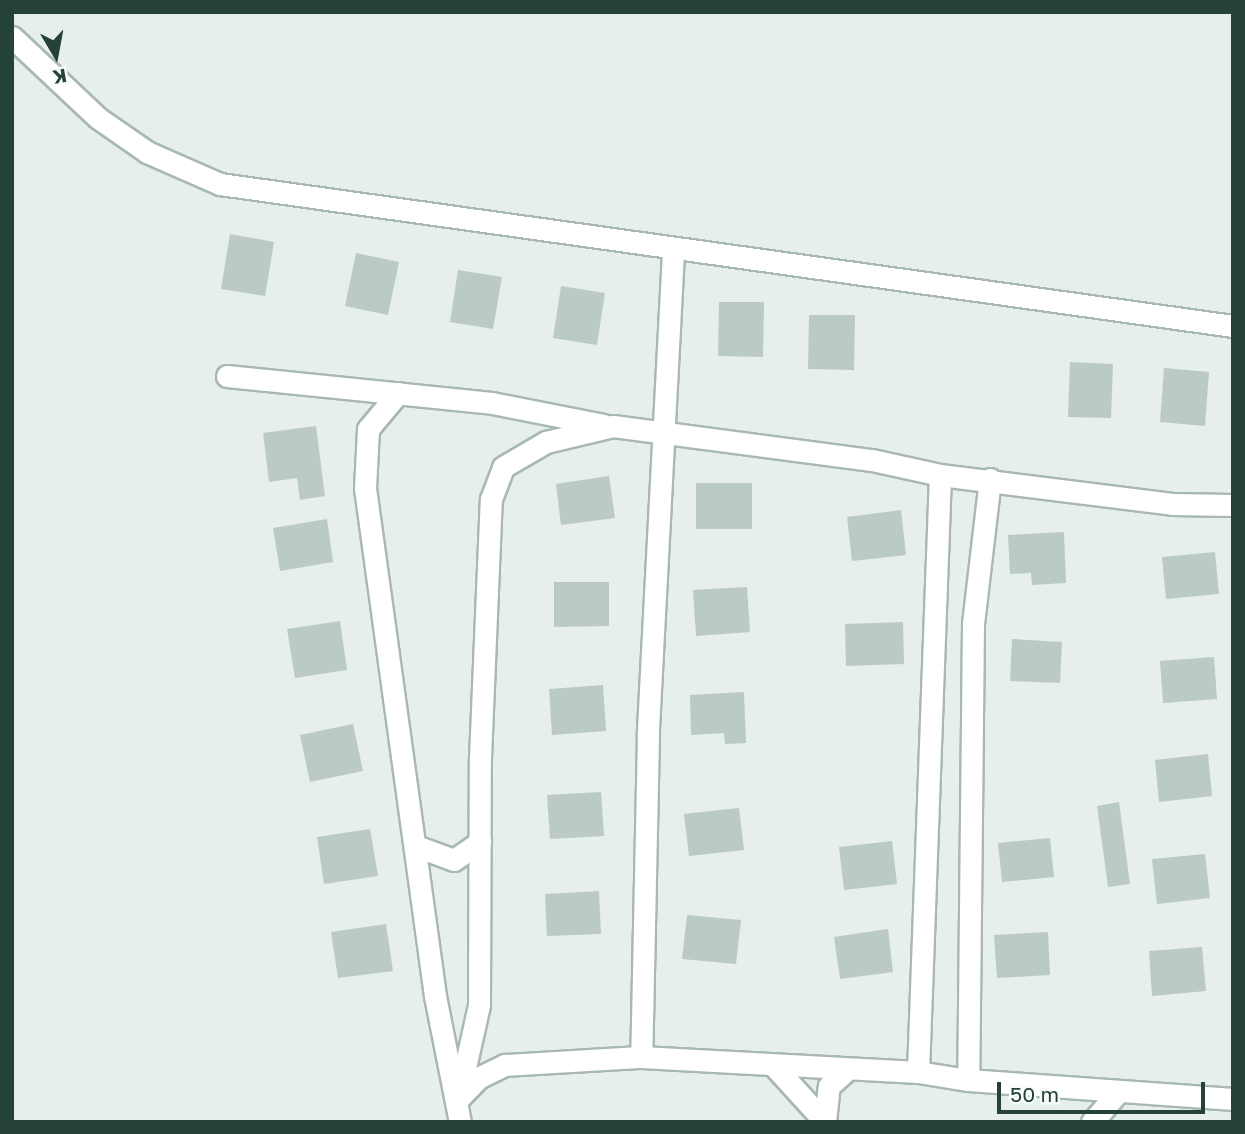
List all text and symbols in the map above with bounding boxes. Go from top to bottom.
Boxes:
north arrow [21,21,91,91]
text: K [51,65,69,90]
scale bar [1000,1068,1208,1112]
text: 50 m [1010,1081,1059,1107]

